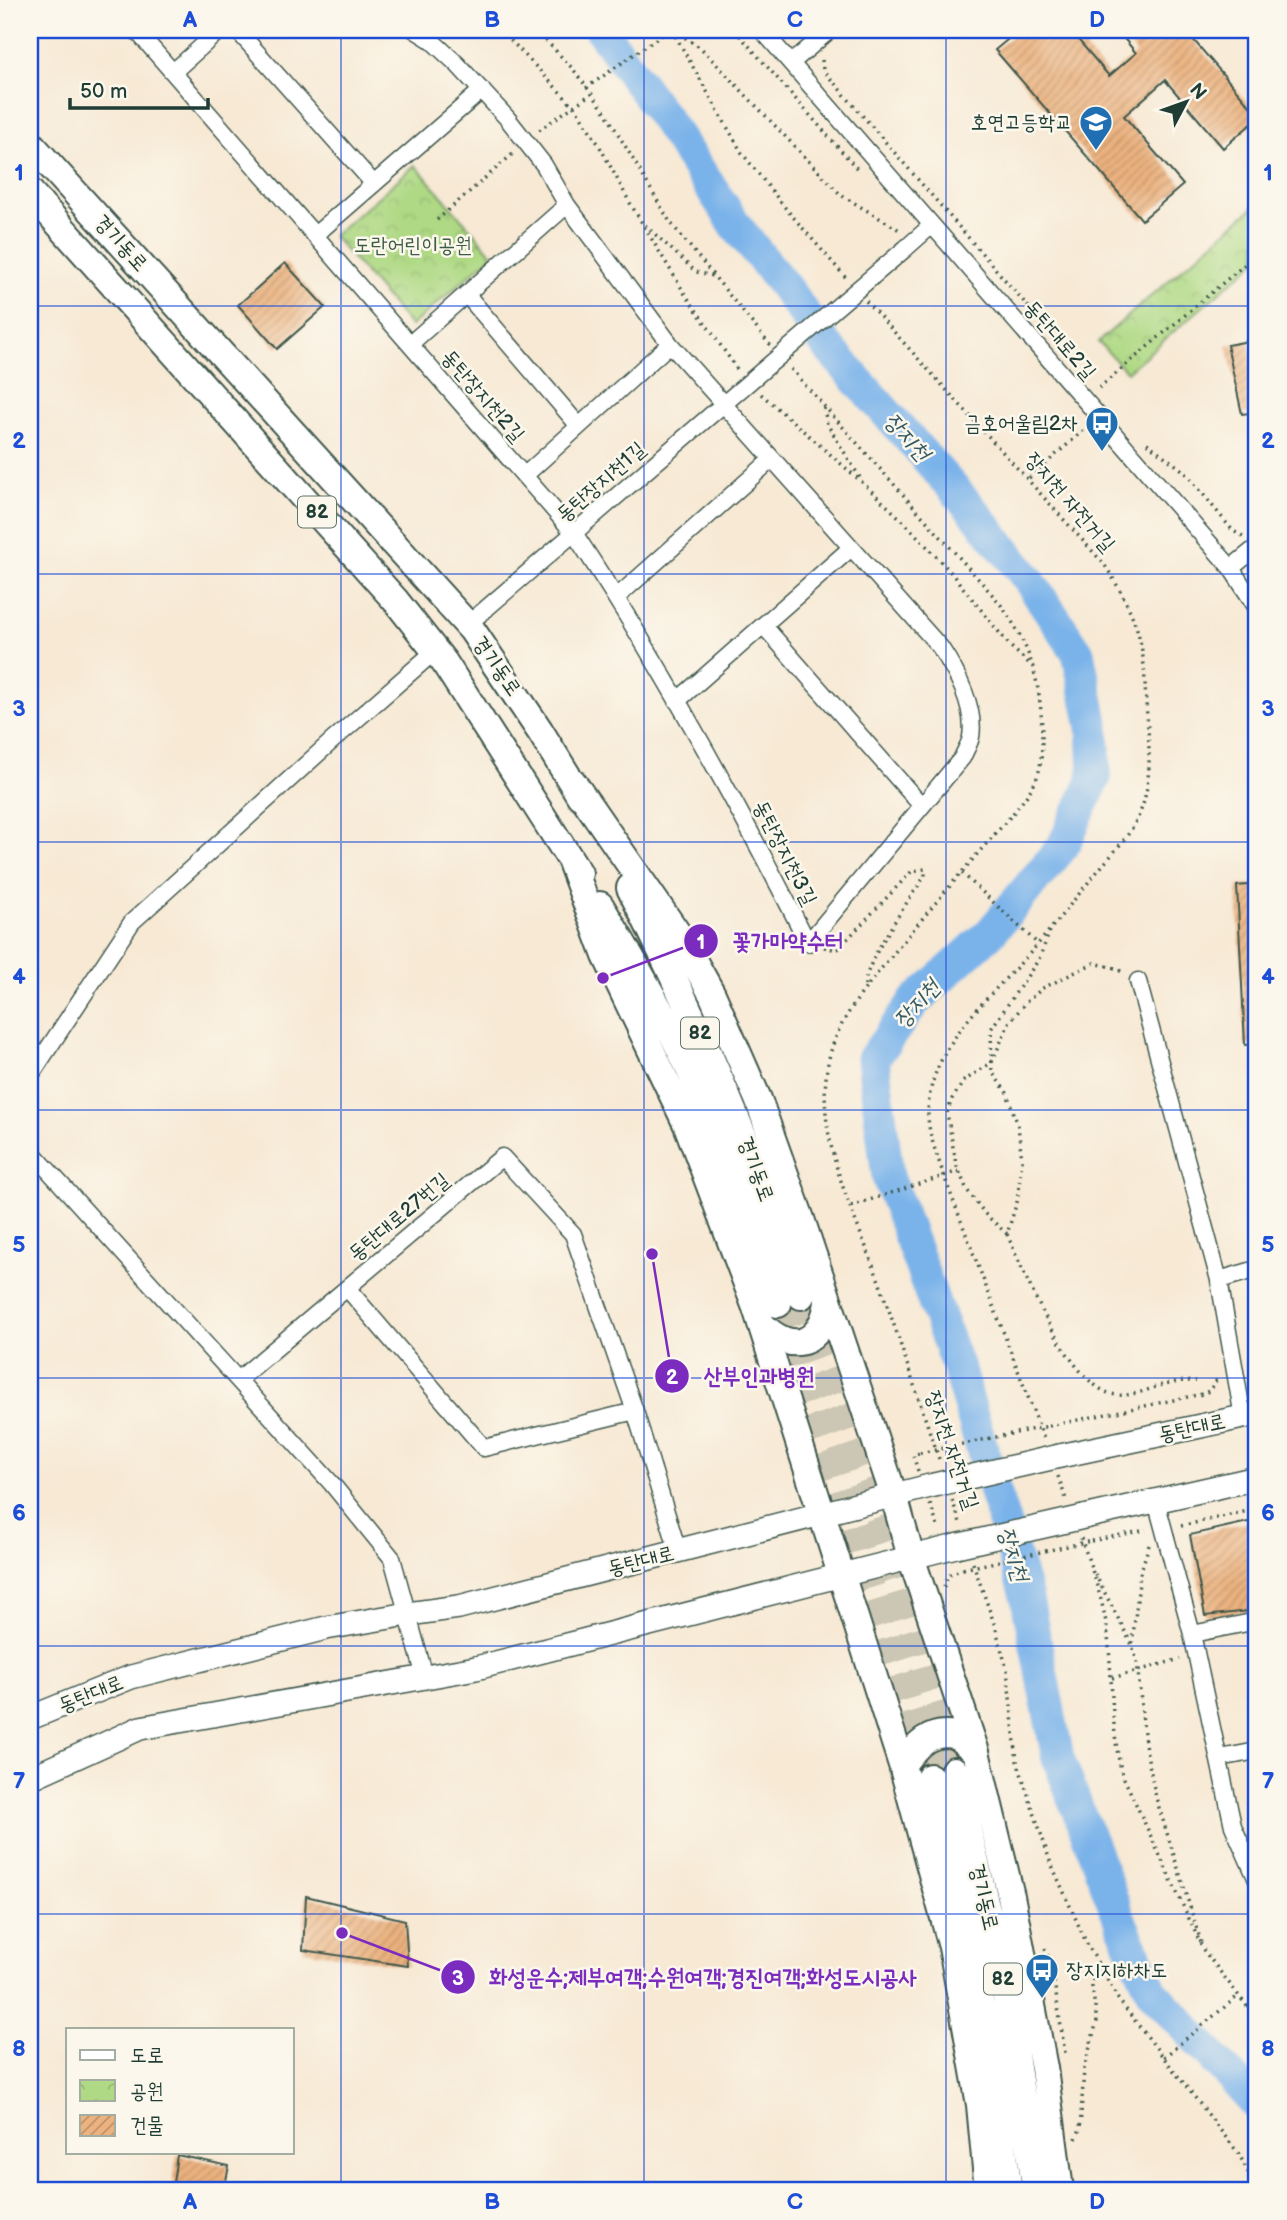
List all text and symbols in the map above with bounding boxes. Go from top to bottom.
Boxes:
text: A [182,6,198,34]
text: B [484,6,500,34]
text: C [787,6,803,34]
text: D [1089,6,1105,34]
scale bar [70,66,208,110]
north arrow [1150,66,1220,136]
text: 50 m [80,79,127,104]
text: N [1184,79,1211,105]
school or university icon: 호연고등학교 [1077,103,1115,152]
place label: 호연고등학교 [971,110,1072,135]
text: 1 [14,159,24,187]
text: 1 [1263,159,1273,187]
street label: 경기동로 [89,210,153,276]
park label: 도란어린이공원 [354,233,472,258]
street label: 동탄대로2길 [1019,295,1101,385]
street label: 동탄장지천2길 [436,345,530,447]
bus stop icon: 금호어울림2차 [1083,404,1121,453]
water label: 장지천 [878,407,938,469]
place label: 금호어울림2차 [964,411,1078,436]
text: 2 [12,427,26,455]
text: 2 [1261,427,1275,455]
street label: 동탄장지천1길 [551,437,651,527]
street label: 장지천 자전거길 [1020,447,1120,557]
road number: 82 [298,496,336,527]
street label: 경기동로 [467,631,527,701]
text: 3 [12,695,26,723]
text: 3 [1261,695,1275,723]
street label: 동탄장지천3길 [748,796,822,910]
callout: 꽃가마약수터 [684,919,858,963]
text: 꽃가마약수터 [732,928,844,956]
text: 1 [697,930,705,955]
text: 4 [12,963,26,991]
text: 4 [1261,963,1275,991]
water label: 장지천 [888,972,948,1034]
road number: 82 [681,1018,719,1049]
street label: 경기동로 [733,1133,779,1205]
street label: 동탄대로27번길 [343,1167,455,1266]
text: 5 [12,1231,26,1259]
text: 5 [1261,1231,1275,1259]
callout: 산부인과병원 [655,1354,829,1398]
text: 산부인과병원 [703,1363,815,1391]
text: 2 [666,1365,679,1390]
street label: 장지천 자전거길 [920,1387,984,1513]
street label: 동탄대로 [1156,1409,1228,1447]
text: 6 [12,1499,26,1527]
text: 6 [1261,1499,1275,1527]
water label: 장지천 [991,1523,1035,1587]
street label: 동탄대로 [605,1541,677,1581]
street label: 동탄대로 [55,1670,127,1718]
text: 7 [13,1767,26,1795]
text: 7 [1262,1767,1275,1795]
street label: 경기동로 [964,1861,1004,1933]
bus stop icon: 장지지하차도 [1023,1951,1061,2000]
callout: 화성운수;제부여객;수원여객;경진여객;화성도시공사 [440,1955,931,1999]
place label: 장지지하차도 [1066,1958,1167,1983]
text: 화성운수;제부여객;수원여객;경진여객;화성도시공사 [489,1964,917,1992]
road number: 82 [984,1964,1022,1994]
text: 3 [452,1966,464,1991]
legend [66,2028,294,2154]
text: 8 [12,2035,26,2063]
text: 8 [1261,2035,1275,2063]
text: 도로 [130,2043,164,2068]
text: 공원 [130,2079,164,2104]
text: 건물 [130,2113,164,2138]
text: A [182,2188,198,2216]
text: B [484,2188,500,2216]
text: C [787,2188,803,2216]
text: D [1089,2188,1105,2216]

